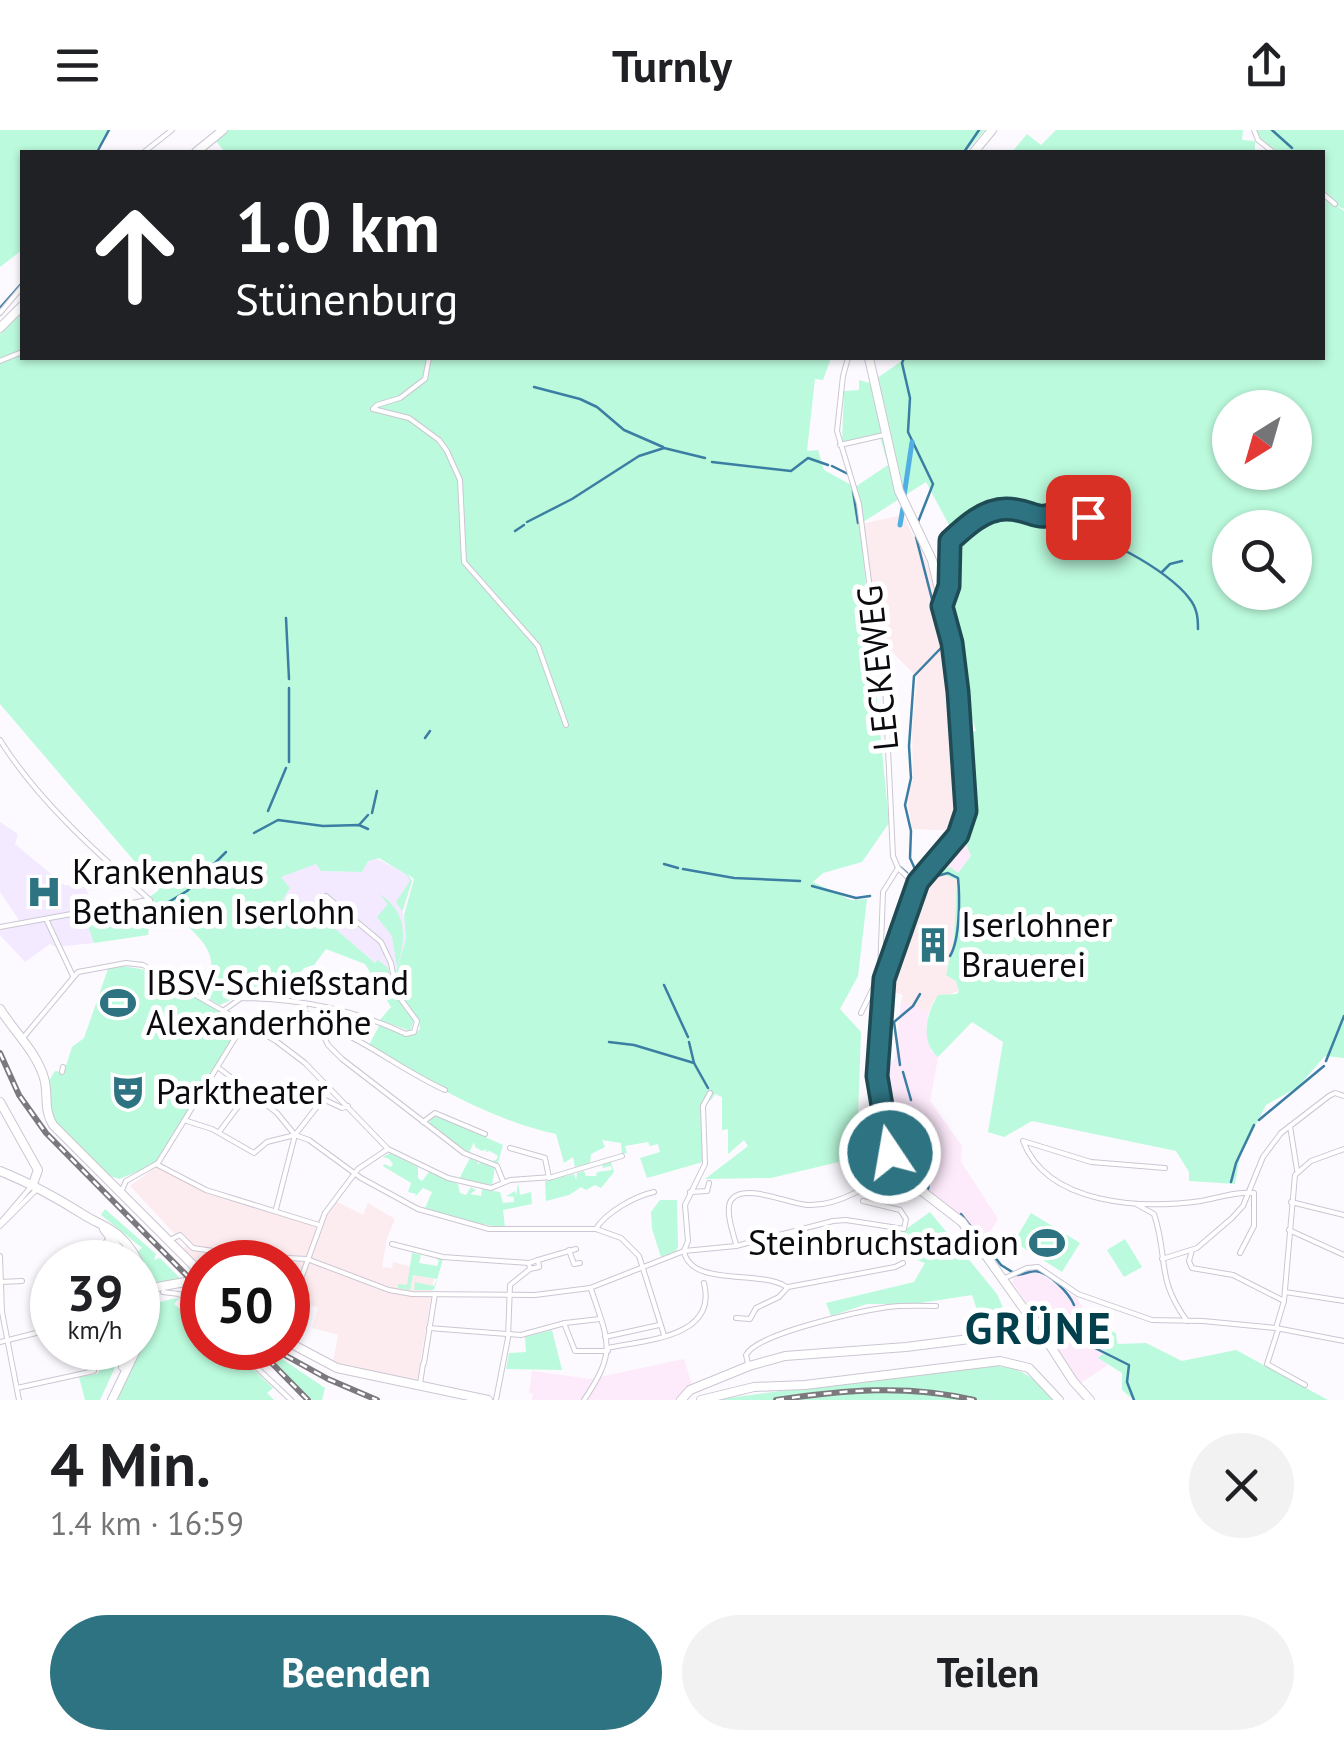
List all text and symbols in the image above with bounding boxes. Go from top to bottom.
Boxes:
text: Turnly [612,36,732,94]
icon: menu [50,38,105,93]
icon: share [1239,38,1294,93]
text: 1.0 km [235,181,440,271]
icon: ahead [70,190,200,320]
text: Stünenburg [235,269,459,327]
north arrow [1212,390,1312,490]
map controls [1212,390,1312,610]
pin [1046,475,1131,560]
icon: arrive [1061,490,1116,545]
button: search [1212,510,1312,610]
street label: LECKEWEG [845,583,909,753]
place label: Krankenhaus Bethanien Iserlohn [72,848,355,934]
hospital icon: Krankenhaus Bethanien Iserlohn [25,873,63,911]
place label: Iserlohner Brauerei [961,901,1113,987]
building icon: Iserlohner Brauerei [914,926,952,964]
place label: IBSV-Schießstand Alexanderhöhe [146,959,409,1045]
sports icon: IBSV-Schießstand Alexanderhöhe [99,984,137,1022]
place label: Parktheater [156,1068,328,1114]
theatre icon: Parktheater [109,1073,147,1111]
position arrow [838,1101,942,1205]
place label: Steinbruchstadion [748,1219,1019,1265]
sports icon: Steinbruchstadion [1028,1224,1066,1262]
speed limit sign: 50 [180,1240,310,1370]
text: 39 [67,1260,123,1325]
district label: GRÜNE [965,1298,1113,1356]
text: km/h [68,1314,122,1346]
text: 4 Min. [50,1425,211,1503]
button: close [1189,1433,1294,1538]
text: 1.4 km · 16:59 [50,1502,244,1544]
button: Beenden [50,1615,662,1730]
button: Teilen [682,1615,1294,1730]

